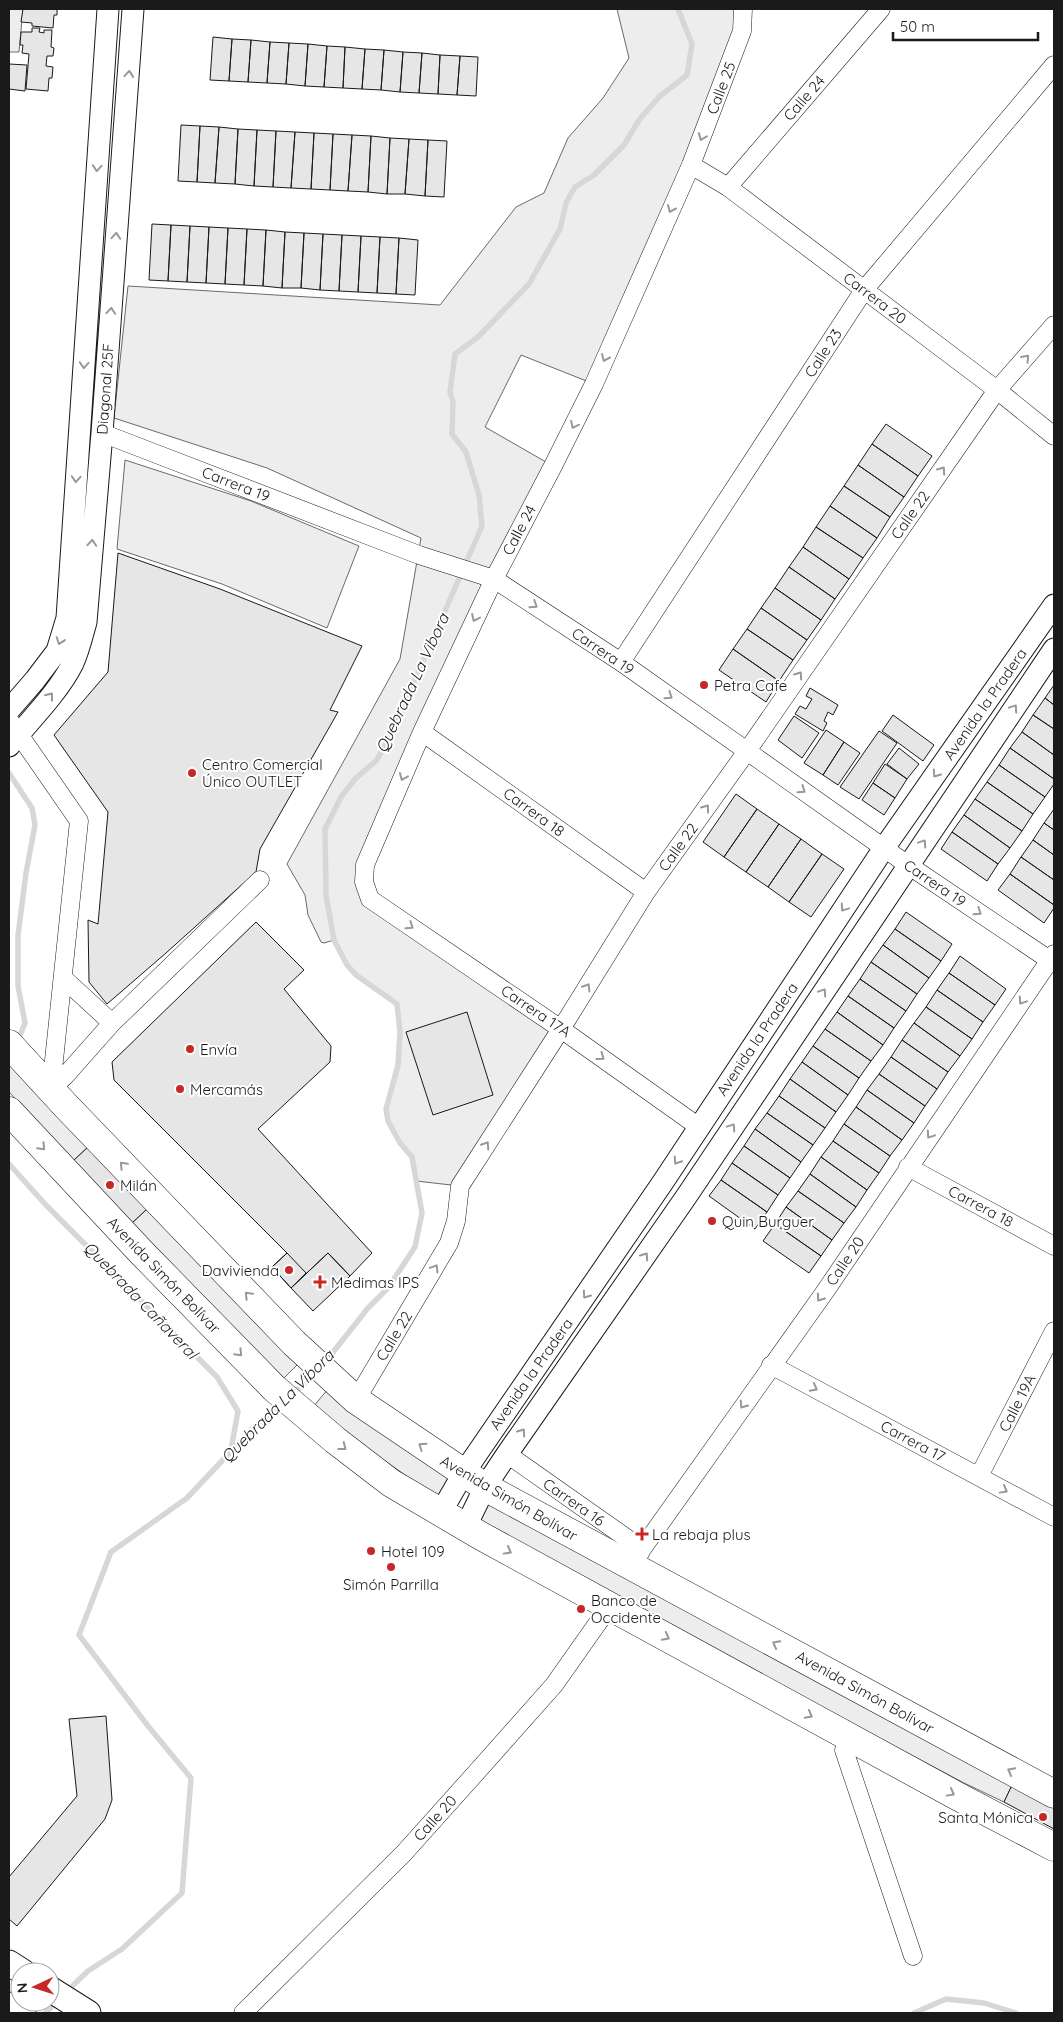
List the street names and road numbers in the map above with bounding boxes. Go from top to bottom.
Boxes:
street label: Calle 25 [702,59,740,117]
street label: Calle 24 [779,71,829,125]
street label: Carrera 20 [839,268,911,328]
street label: Calle 23 [800,325,846,381]
street label: Diagonal 25F [92,343,118,435]
street label: Carrera 19 [199,462,273,506]
street label: Calle 22 [886,487,934,543]
street label: Calle 24 [498,502,540,558]
street label: Carrera 19 [568,623,638,679]
street label: Avenida la Pradera [939,644,1031,764]
street label: Carrera 18 [500,783,568,841]
street label: Calle 22 [654,819,702,875]
street label: Carrera 19 [900,855,970,911]
street label: Avenida la Pradera [712,979,802,1099]
street label: Carrera 17A [497,981,575,1041]
street label: Carrera 18 [945,1181,1017,1231]
street label: Avenida Simón Bolívar [103,1213,225,1338]
street label: Calle 20 [822,1233,868,1289]
street label: Calle 22 [372,1308,416,1364]
street label: Avenida la Pradera [485,1314,577,1434]
street label: Calle 19A [994,1371,1040,1435]
street label: Carrera 17 [877,1416,949,1466]
street label: Avenida Simón Bolívar [437,1451,581,1545]
street label: Carrera 16 [539,1474,609,1530]
street label: Avenida Simón Bolívar [793,1646,938,1738]
street label: Calle 20 [409,1791,461,1845]

